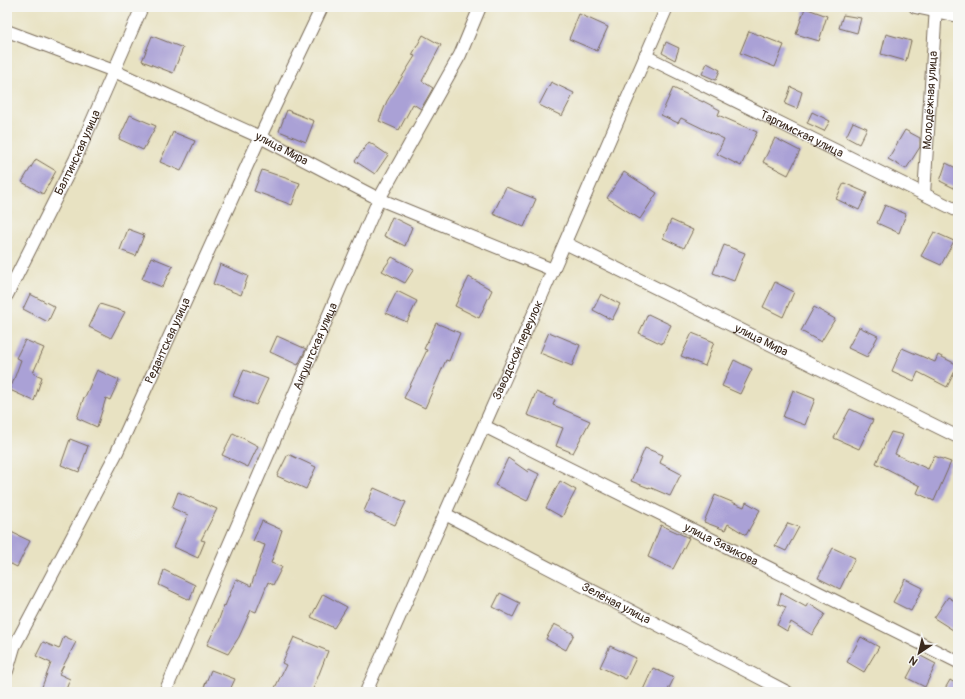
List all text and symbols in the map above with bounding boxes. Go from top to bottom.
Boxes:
street label: Молодёжная улица [919,50,941,150]
street label: Балтинская улица [51,107,104,198]
street label: Таргимская улица [758,107,846,161]
street label: улица Мира [252,128,311,169]
street label: Редантская улица [142,295,194,386]
street label: Заводской переулок [489,298,546,402]
street label: Ангуштская улица [290,300,341,392]
street label: улица Мира [731,320,791,360]
street label: улица Зязикова [681,519,761,569]
street label: Зелёная улица [579,579,654,627]
north arrow [899,633,939,673]
text: N [906,653,920,668]

